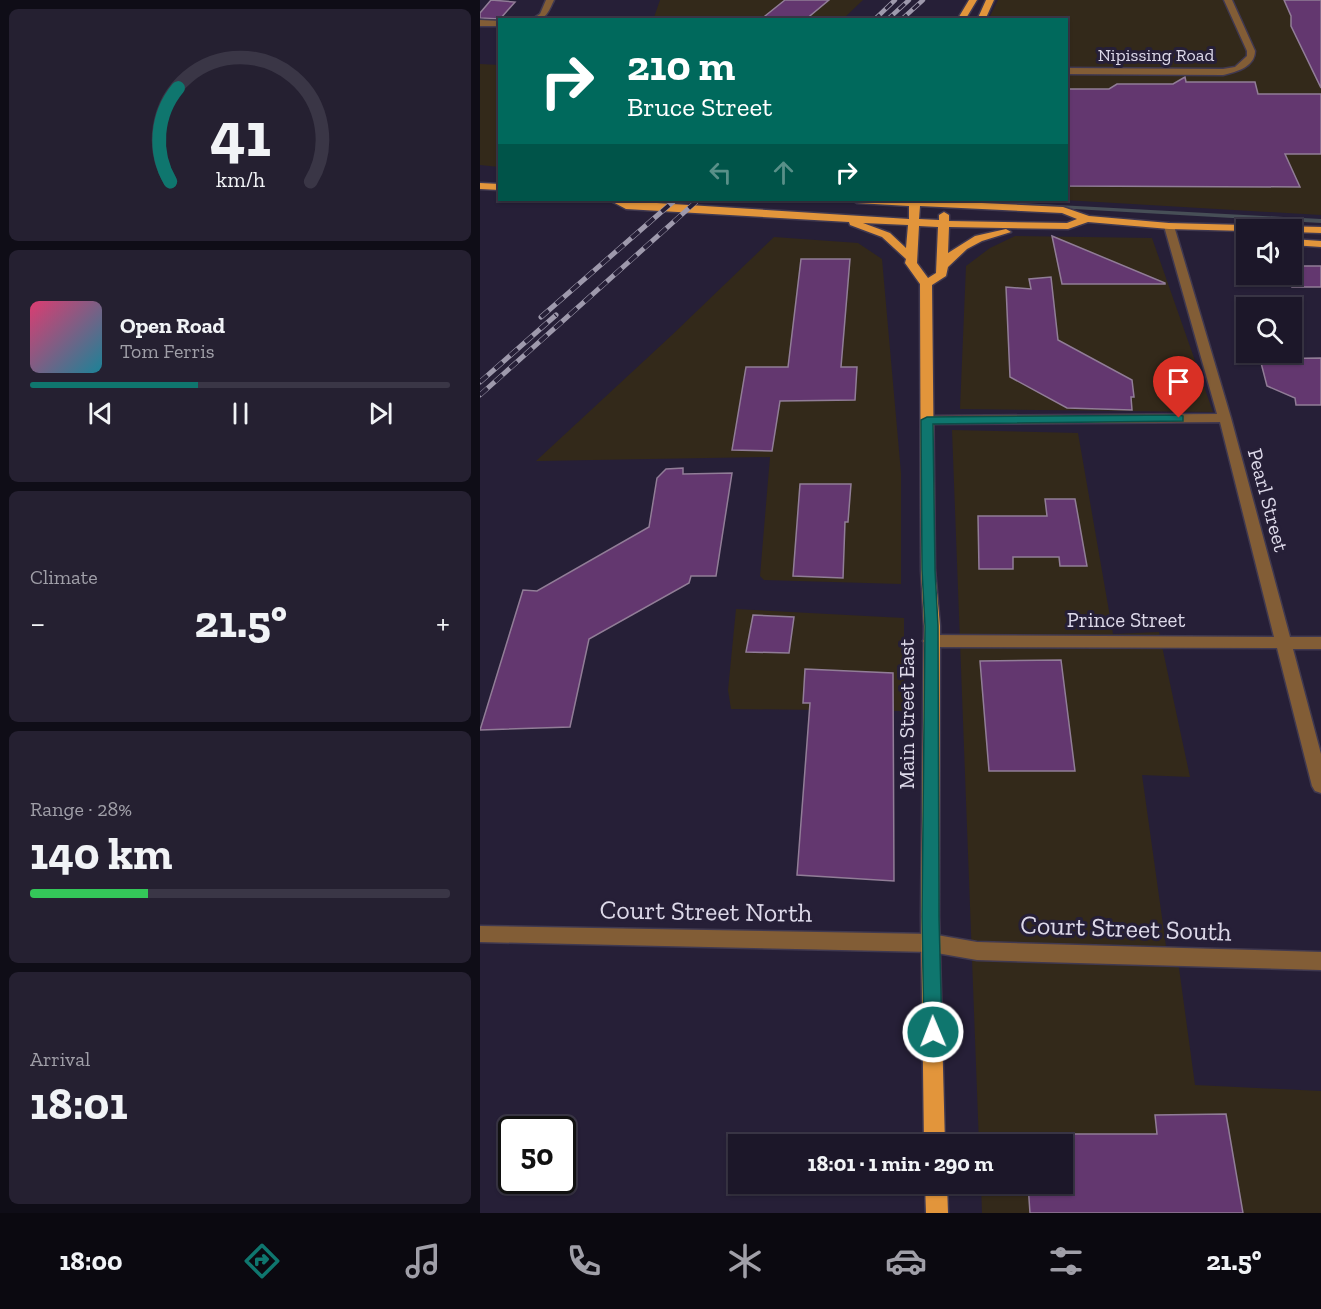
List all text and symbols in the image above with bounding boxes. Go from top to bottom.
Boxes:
text: 210 m [627,40,735,91]
icon: right [528,42,606,120]
street label: Nipissing Road [1098,44,1214,66]
text: Bruce Street [627,91,772,123]
text: 41 [210,97,270,172]
icon: left [704,156,737,189]
icon: ahead [767,156,800,189]
icon: right [830,156,863,189]
text: km/h [216,167,264,192]
map controls [1236,219,1302,363]
button: sound [1236,219,1302,285]
button: search [1236,297,1302,363]
text: Open Road [120,312,225,339]
text: Tom Ferris [120,339,215,363]
pin [1153,356,1204,418]
icon: arrive [1162,365,1195,398]
icon: previous [84,397,117,430]
icon: pause [224,397,257,430]
icon: next [364,397,397,430]
street label: Pearl Street [1243,445,1294,554]
text: Climate [30,565,98,589]
text: 21.5° [195,595,287,649]
text: − [30,603,45,642]
text: + [436,603,450,642]
street label: Prince Street [1067,607,1185,632]
street label: Main Street East [894,638,919,789]
text: Range · 28% [30,797,132,821]
text: 140 km [30,827,172,881]
street label: Court Street North [599,893,813,929]
street label: Court Street South [1020,908,1233,948]
position arrow [901,1000,965,1064]
text: Arrival [30,1047,90,1071]
text: 18:01 [30,1077,128,1131]
speed limit sign: 50 [498,1116,576,1194]
text: 18:01 · 1 min · 290 m [808,1150,993,1177]
icon: directions [241,1240,283,1282]
icon: music [402,1240,444,1282]
icon: phone [563,1240,605,1282]
icon: climate [724,1240,766,1282]
icon: car [885,1240,927,1282]
icon: filters [1045,1240,1087,1282]
text: 18:00 [59,1245,123,1277]
text: 21.5° [1206,1245,1262,1277]

